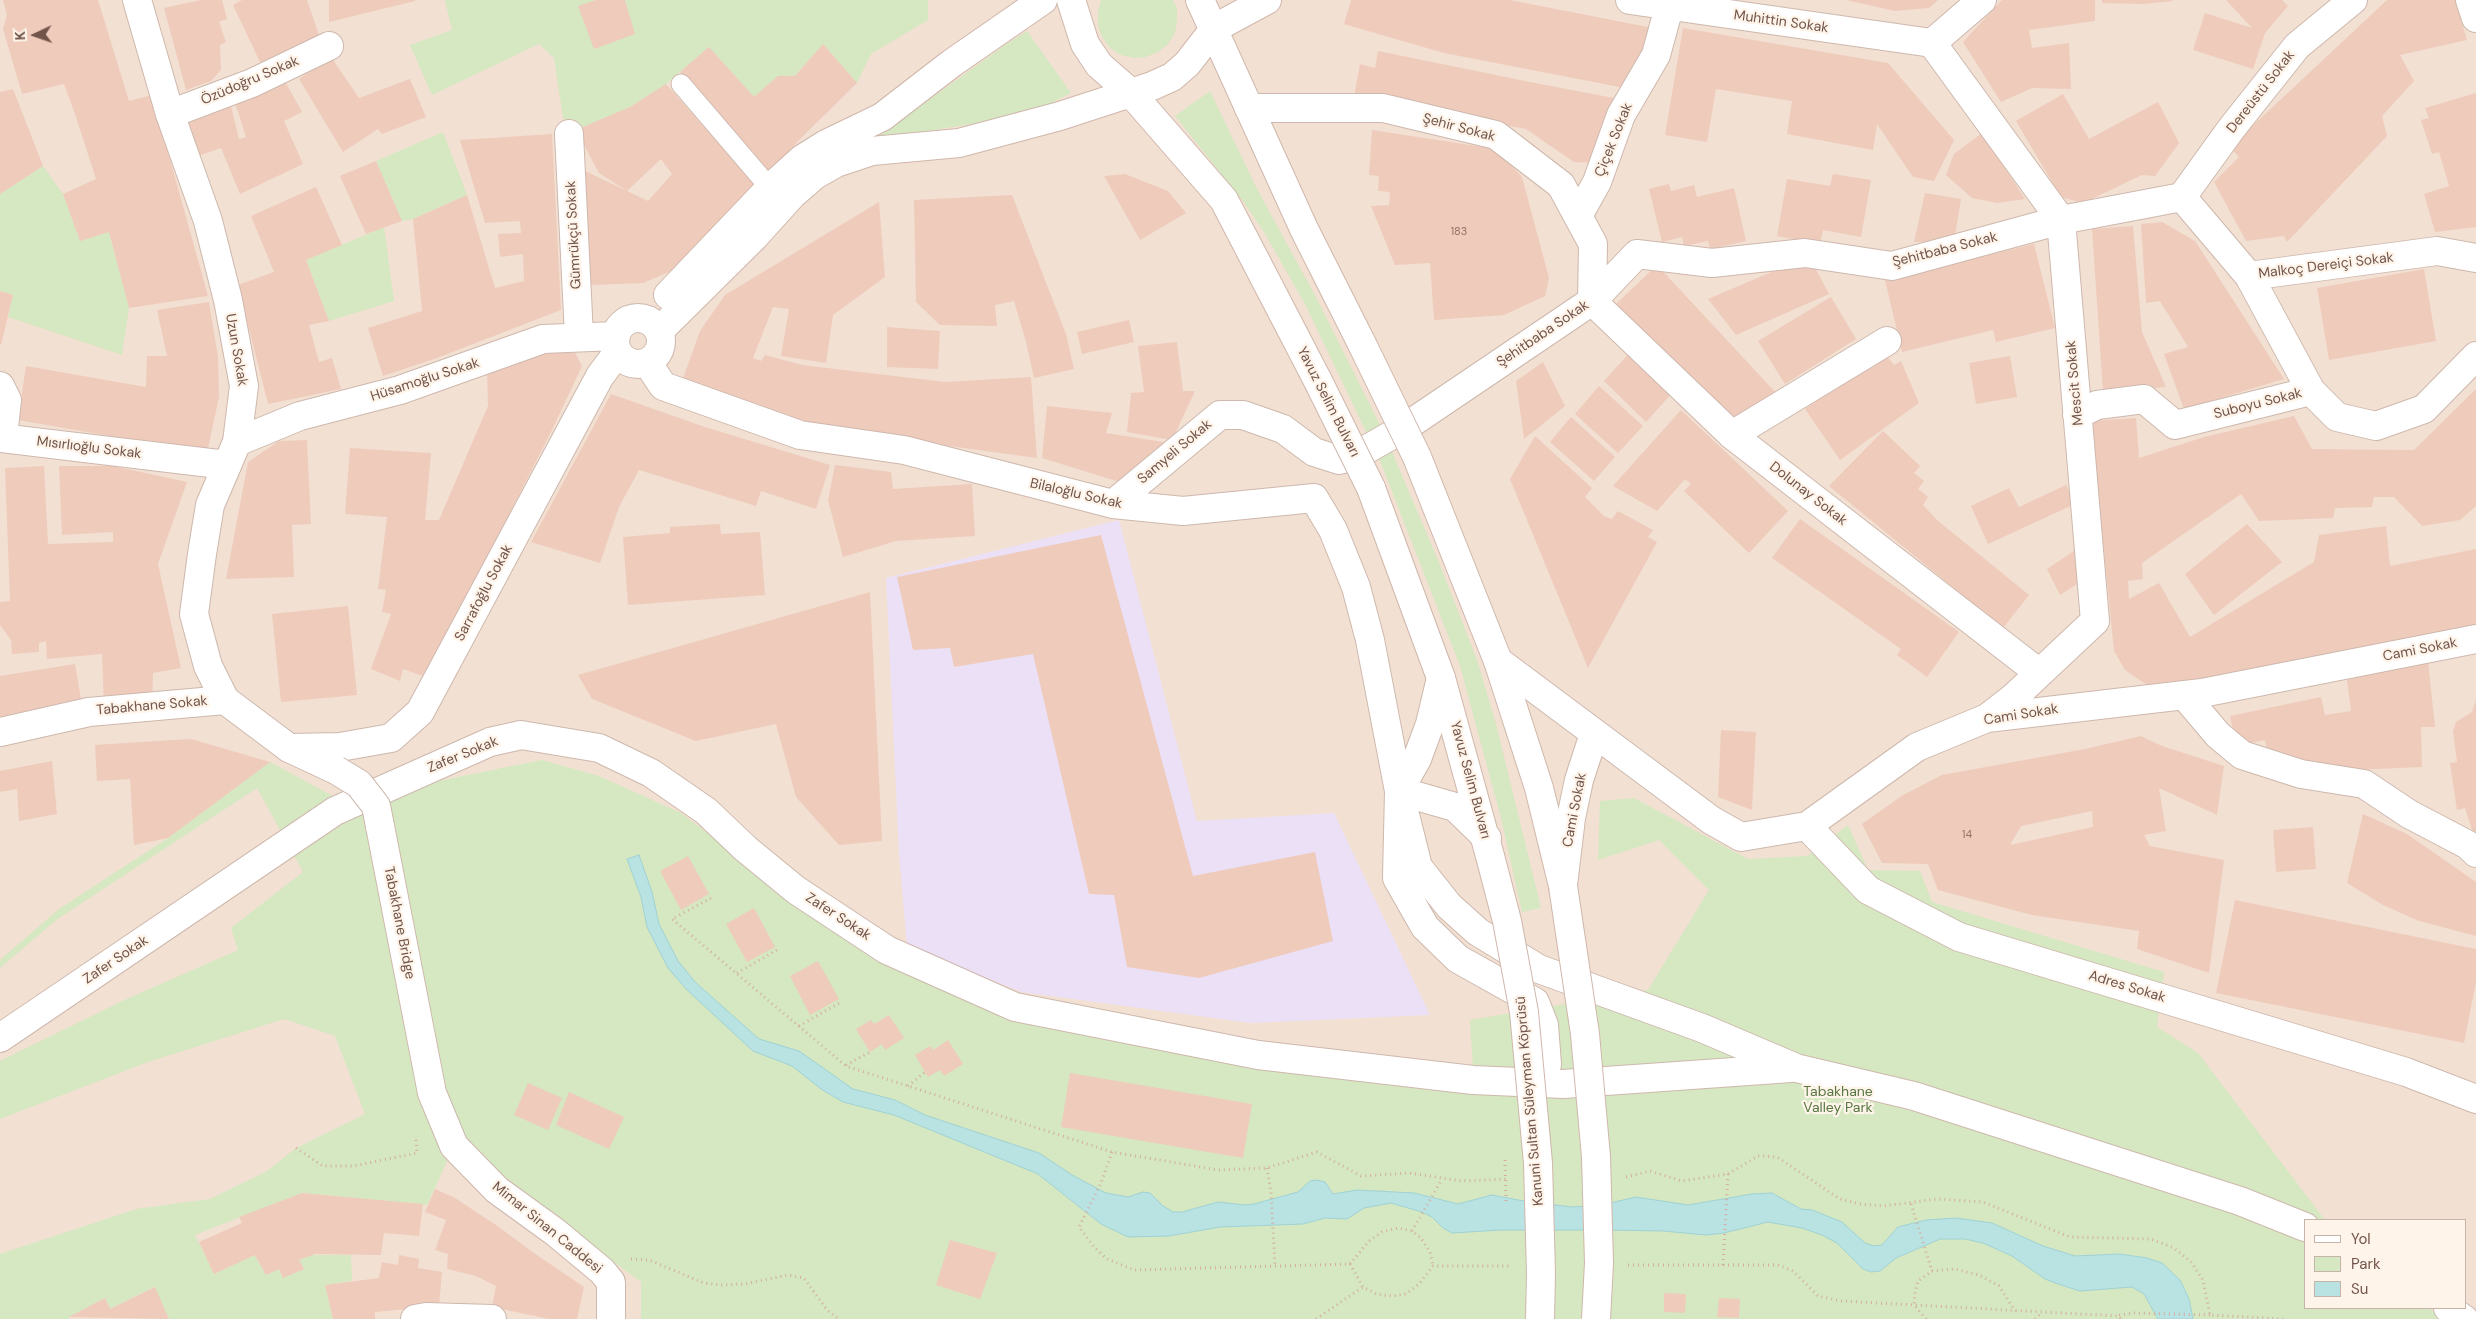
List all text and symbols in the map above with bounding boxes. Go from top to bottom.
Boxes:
street label: Muhittin Sokak [1733,7,1829,37]
north arrow [10,10,60,60]
text: K [11,31,29,41]
street label: Dereüstü Sokak [2223,47,2299,137]
street label: Özüdoğru Sokak [198,53,302,109]
street label: Çiçek Sokak [1592,101,1636,179]
street label: Şehir Sokak [1421,110,1497,146]
street label: Gümrükçü Sokak [563,180,585,290]
house number: 183 [1451,225,1467,239]
street label: Şehitbaba Sokak [1891,229,1999,271]
street label: Malkoç Dereiçi Sokak [2257,249,2395,283]
street label: Şehitbaba Sokak [1494,297,1592,371]
street label: Uzun Sokak [221,312,251,388]
street label: Mescit Sokak [2063,340,2087,426]
street label: Yavuz Selim Bulvarı [1293,344,1363,460]
street label: Hüsamoğlu Sokak [368,354,482,406]
street label: Suboyu Sokak [2212,385,2304,423]
street label: Samyeli Sokak [1135,416,1215,488]
street label: Mısırlıoğlu Sokak [36,433,142,463]
street label: Dolunay Sokak [1766,458,1850,530]
street label: Bilaloğlu Sokak [1028,475,1124,513]
street label: Sarrafoğlu Sokak [451,542,517,644]
street label: Cami Sokak [2381,635,2459,665]
street label: Tabakhane Sokak [96,693,208,719]
street label: Cami Sokak [1982,701,2060,729]
street label: Yavuz Selim Bulvarı [1446,719,1494,841]
street label: Zafer Sokak [425,733,501,777]
street label: Cami Sokak [1560,771,1590,849]
house number: 14 [1962,828,1972,842]
street label: Tabakhane Bridge [380,865,418,981]
street label: Zafer Sokak [802,890,874,944]
street label: Zafer Sokak [80,932,152,988]
street label: Adres Sokak [2087,967,2167,1007]
street label: Kanuni Sultan Süleyman Köprüsü [1512,995,1548,1207]
park label: Tabakhane Valley Park [1803,1084,1873,1116]
street label: Mimar Sinan Caddesi [489,1178,605,1278]
legend [2304,1219,2466,1309]
text: Yol [2351,1229,2371,1249]
text: Park [2351,1254,2381,1274]
text: Su [2351,1279,2368,1299]

